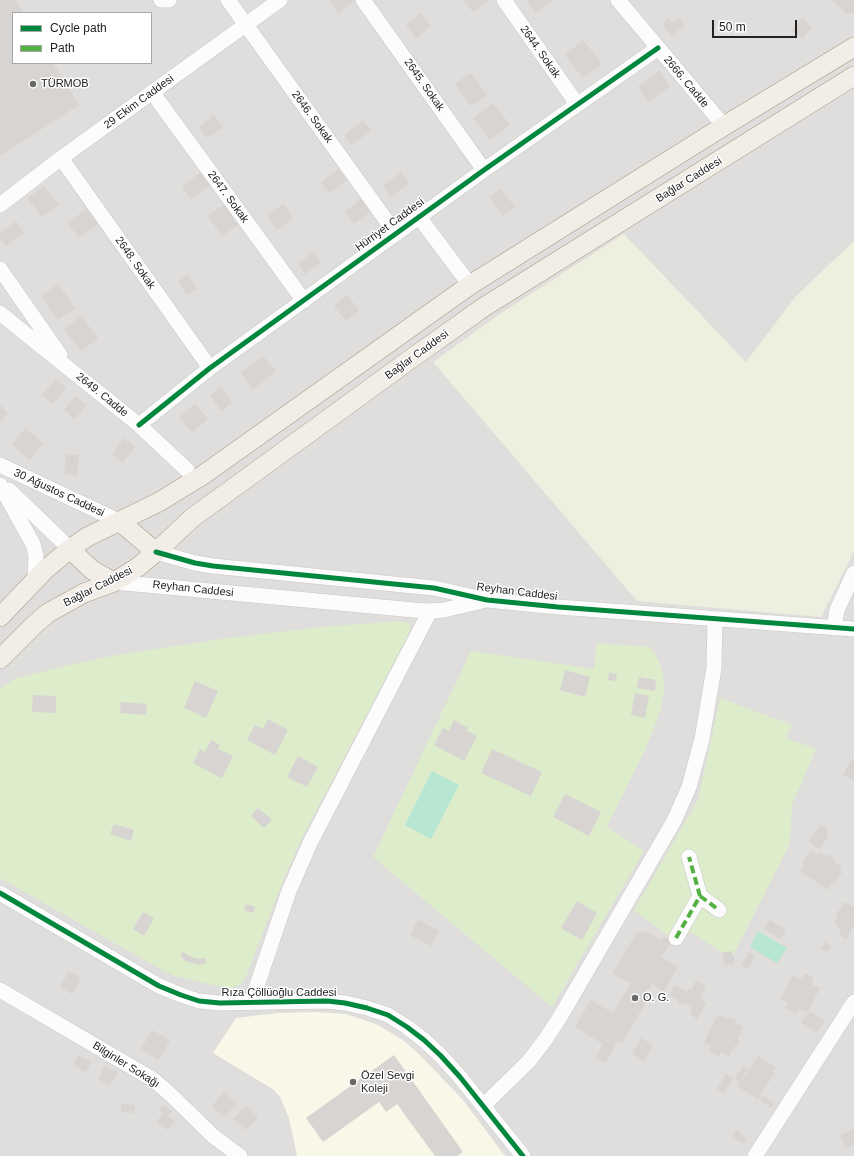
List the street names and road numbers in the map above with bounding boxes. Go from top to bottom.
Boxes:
street label: 2644. Sokak [517,23,563,81]
street label: 2666. Cadde [661,54,711,110]
street label: 2645. Sokak [401,56,447,114]
street label: 29 Ekim Caddesi [101,72,177,132]
street label: 2646. Sokak [289,88,335,146]
street label: Bağlar Caddesi [654,154,724,206]
street label: 2647. Sokak [205,168,251,226]
street label: Hürriyet Caddesi [353,196,427,254]
street label: 2648. Sokak [112,234,158,292]
street label: Bağlar Caddesi [383,328,451,382]
street label: 2649. Cadde [73,370,131,420]
street label: 30 Ağustos Caddesi [12,466,106,520]
street label: Bağlar Caddesi [61,564,135,610]
street label: Reyhan Caddesi [152,578,234,600]
street label: Reyhan Caddesi [476,580,558,604]
street label: Rıza Çöllüoğlu Caddesi [222,986,336,1000]
street label: Bilginler Sokağı [90,1039,162,1091]

